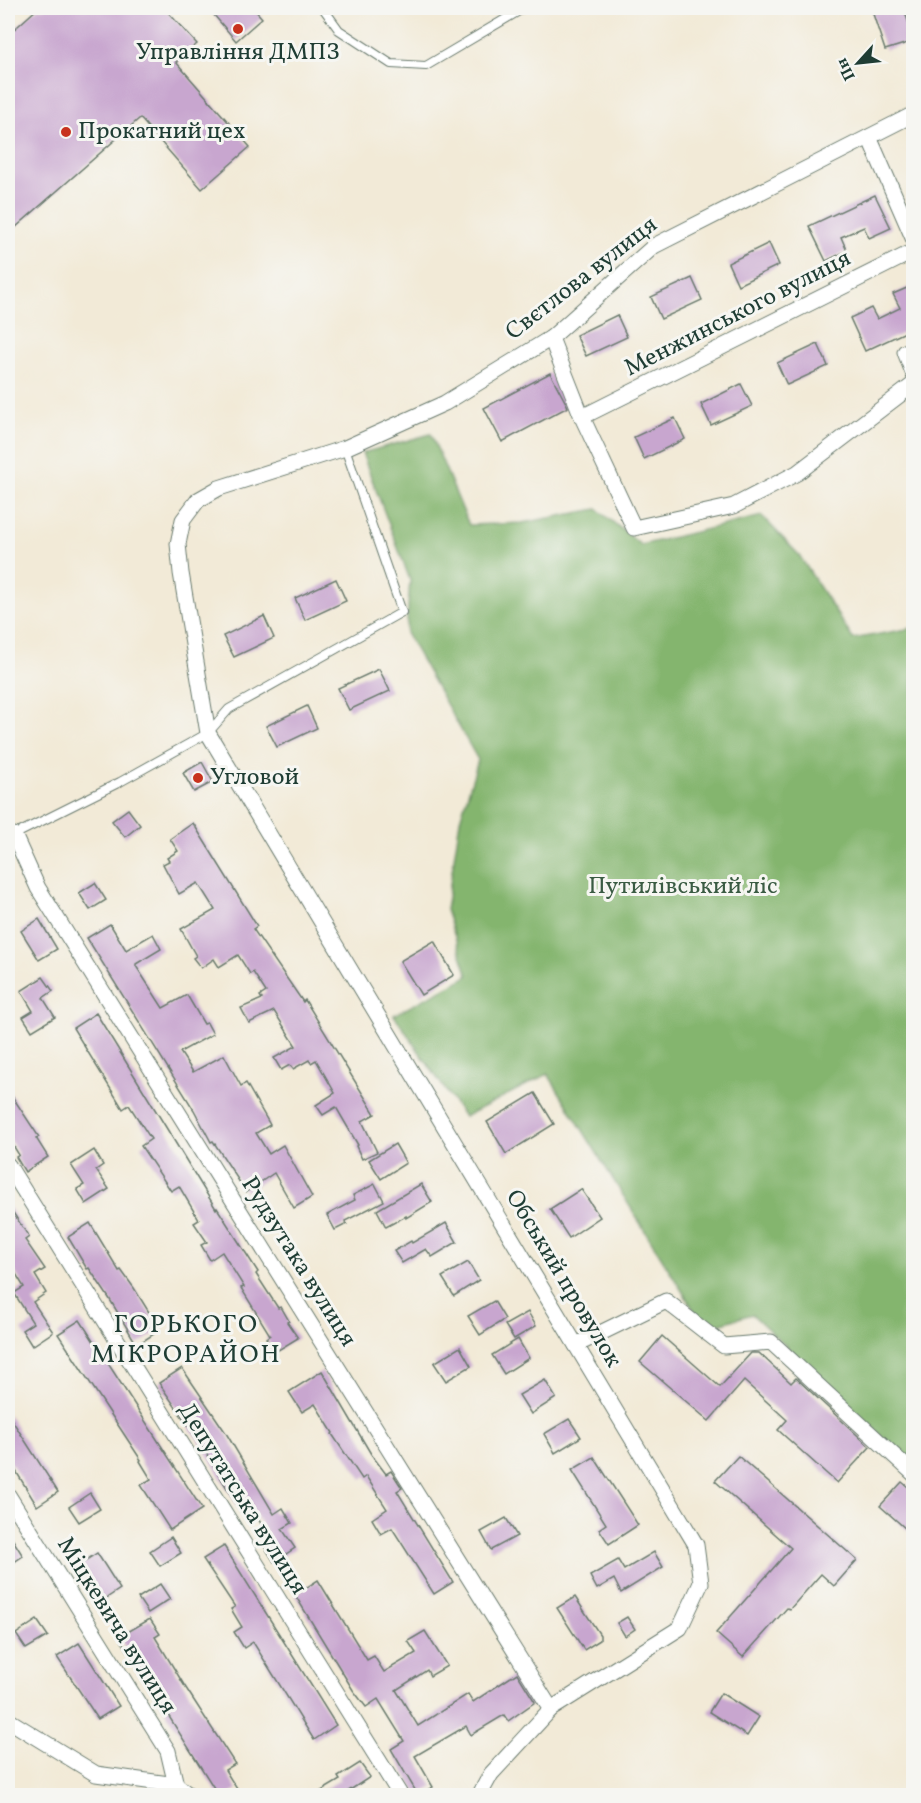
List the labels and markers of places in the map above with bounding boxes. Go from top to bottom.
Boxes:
marker: Управління ДМПЗ [231,22,245,36]
place label: Управління ДМПЗ [136,36,340,70]
place label: Прокатний цех [78,115,245,149]
marker: Прокатний цех [59,125,73,139]
place label: Угловой [210,761,299,795]
marker: Угловой [191,771,205,785]

